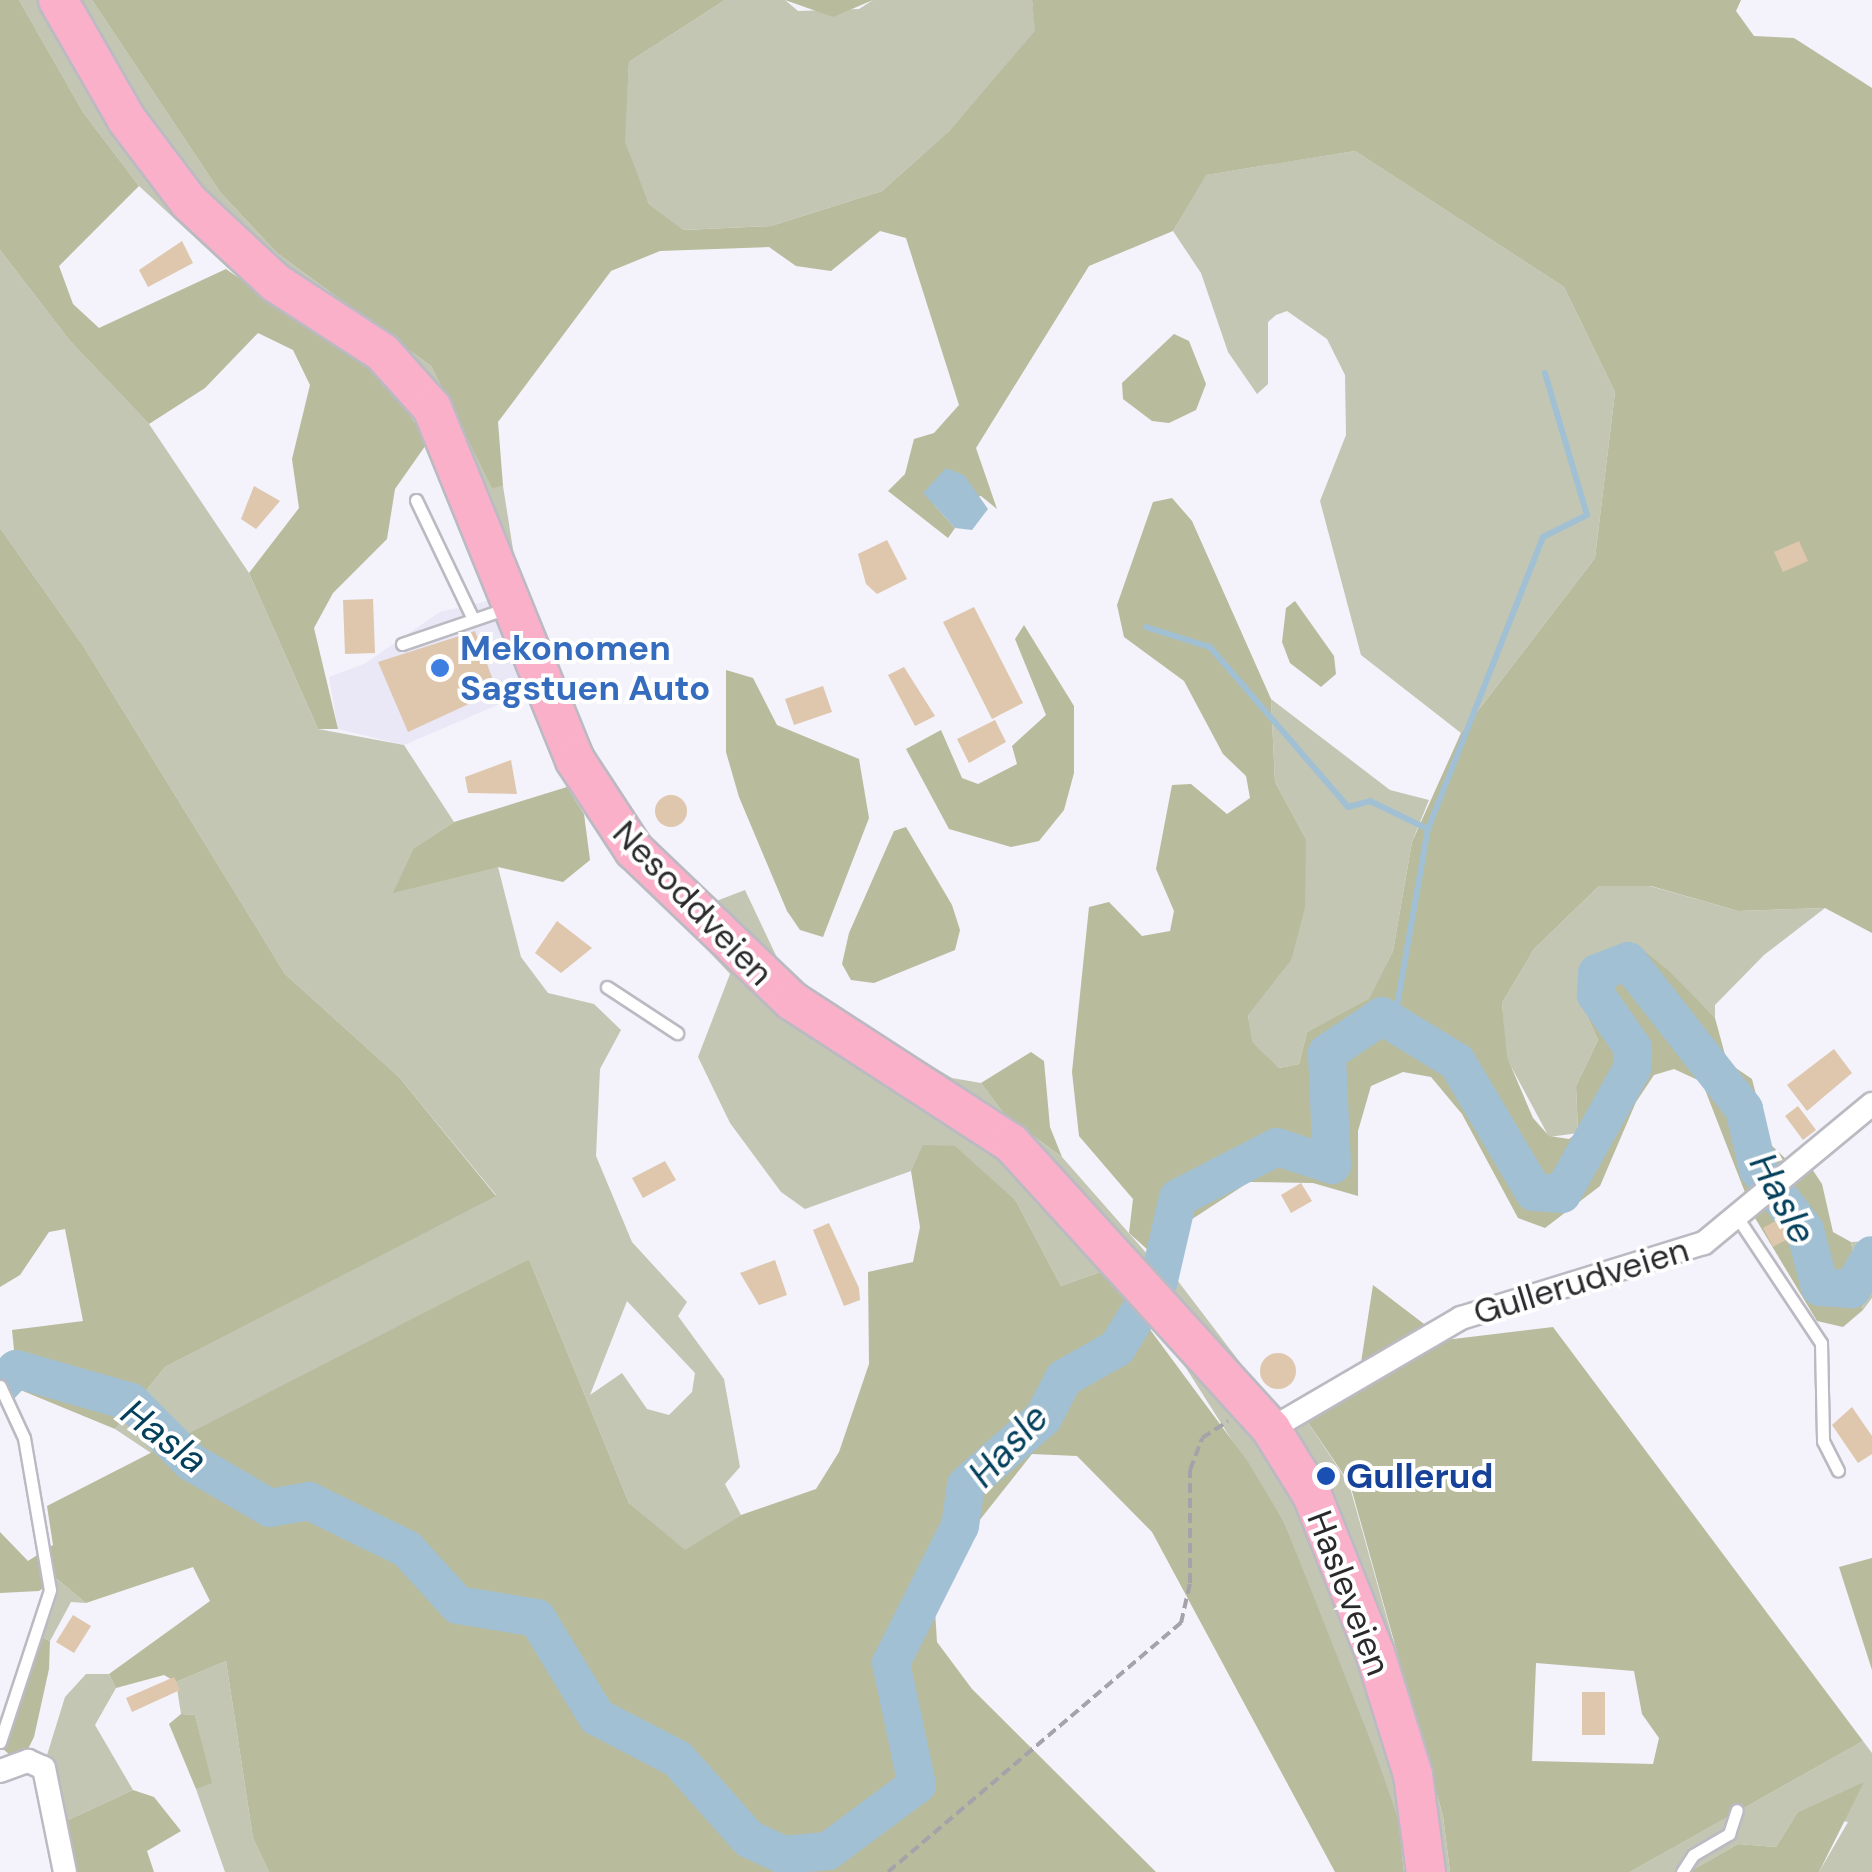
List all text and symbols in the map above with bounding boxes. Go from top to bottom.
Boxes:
place label: Mekonomen Sagstuen Auto [460,627,710,709]
marker: Mekonomen Sagstuen Auto [429,657,451,679]
street label: Nesoddveien [604,812,782,994]
water label: Hasle [1739,1146,1825,1252]
street label: Gullerudveien [1468,1228,1694,1334]
water label: Hasla [112,1390,216,1484]
water label: Hasle [960,1395,1058,1497]
place label: Gullerud [1346,1455,1493,1497]
marker: Gullerud [1315,1465,1337,1487]
street label: Hasleveien [1298,1505,1400,1681]

